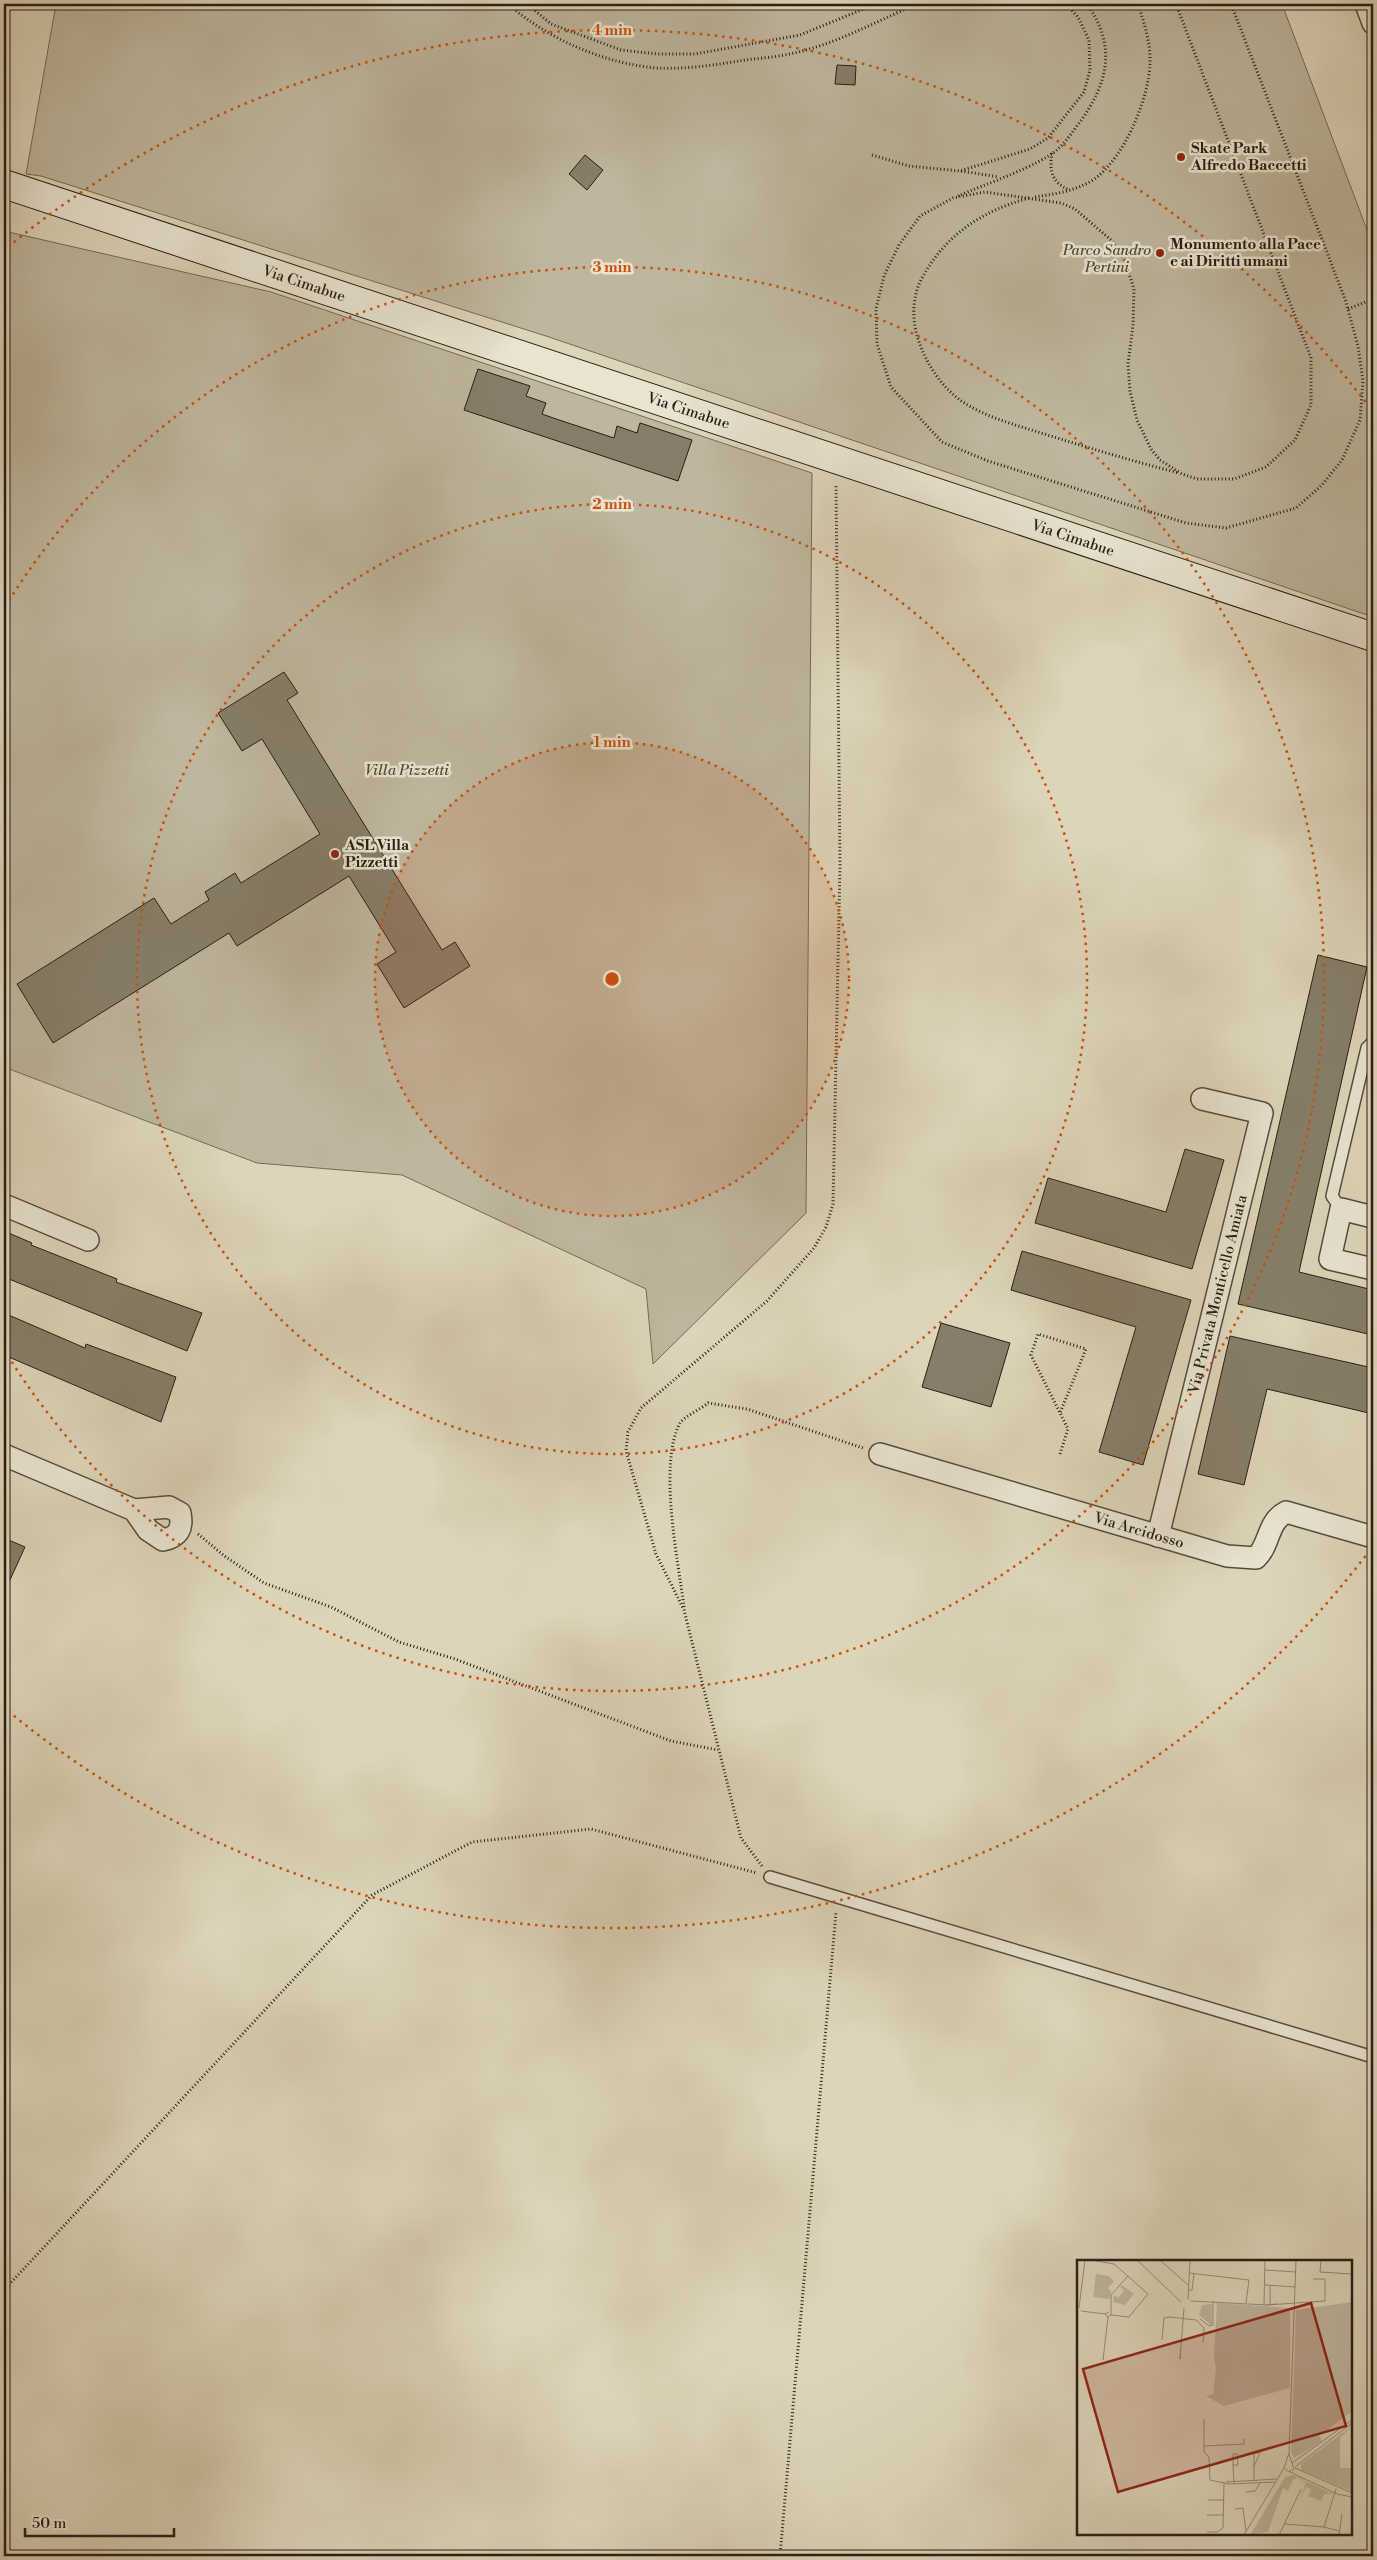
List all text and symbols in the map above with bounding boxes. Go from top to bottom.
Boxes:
text: 4 min [592,21,633,40]
place label: Skate Park Alfredo Baccetti [1190,139,1307,175]
marker: Skate Park Alfredo Baccetti [1175,151,1187,163]
place label: Monumento alla Pace e ai Diritti umani [1170,235,1321,271]
park label: Parco Sandro Pertini [1062,241,1151,277]
marker: Monumento alla Pace e ai Diritti umani [1154,247,1166,259]
text: 3 min [592,258,632,277]
street label: Via Cimabue [259,261,348,306]
street label: Via Cimabue [643,388,732,434]
text: 2 min [592,495,632,514]
street label: Via Cimabue [1028,515,1117,561]
text: 1 min [593,733,631,752]
park label: Villa Pizzetti [365,761,449,780]
place label: ASL Villa Pizzetti [344,836,410,872]
marker: ASL Villa Pizzetti [329,848,341,860]
centre of rings [603,970,621,988]
street label: Via Privata Monticello Amiata [1184,1192,1252,1397]
street label: Via Arcidosso [1091,1508,1186,1553]
inset map [1077,2260,1352,2535]
scale bar [25,2505,174,2537]
text: 50 m [32,2514,66,2533]

